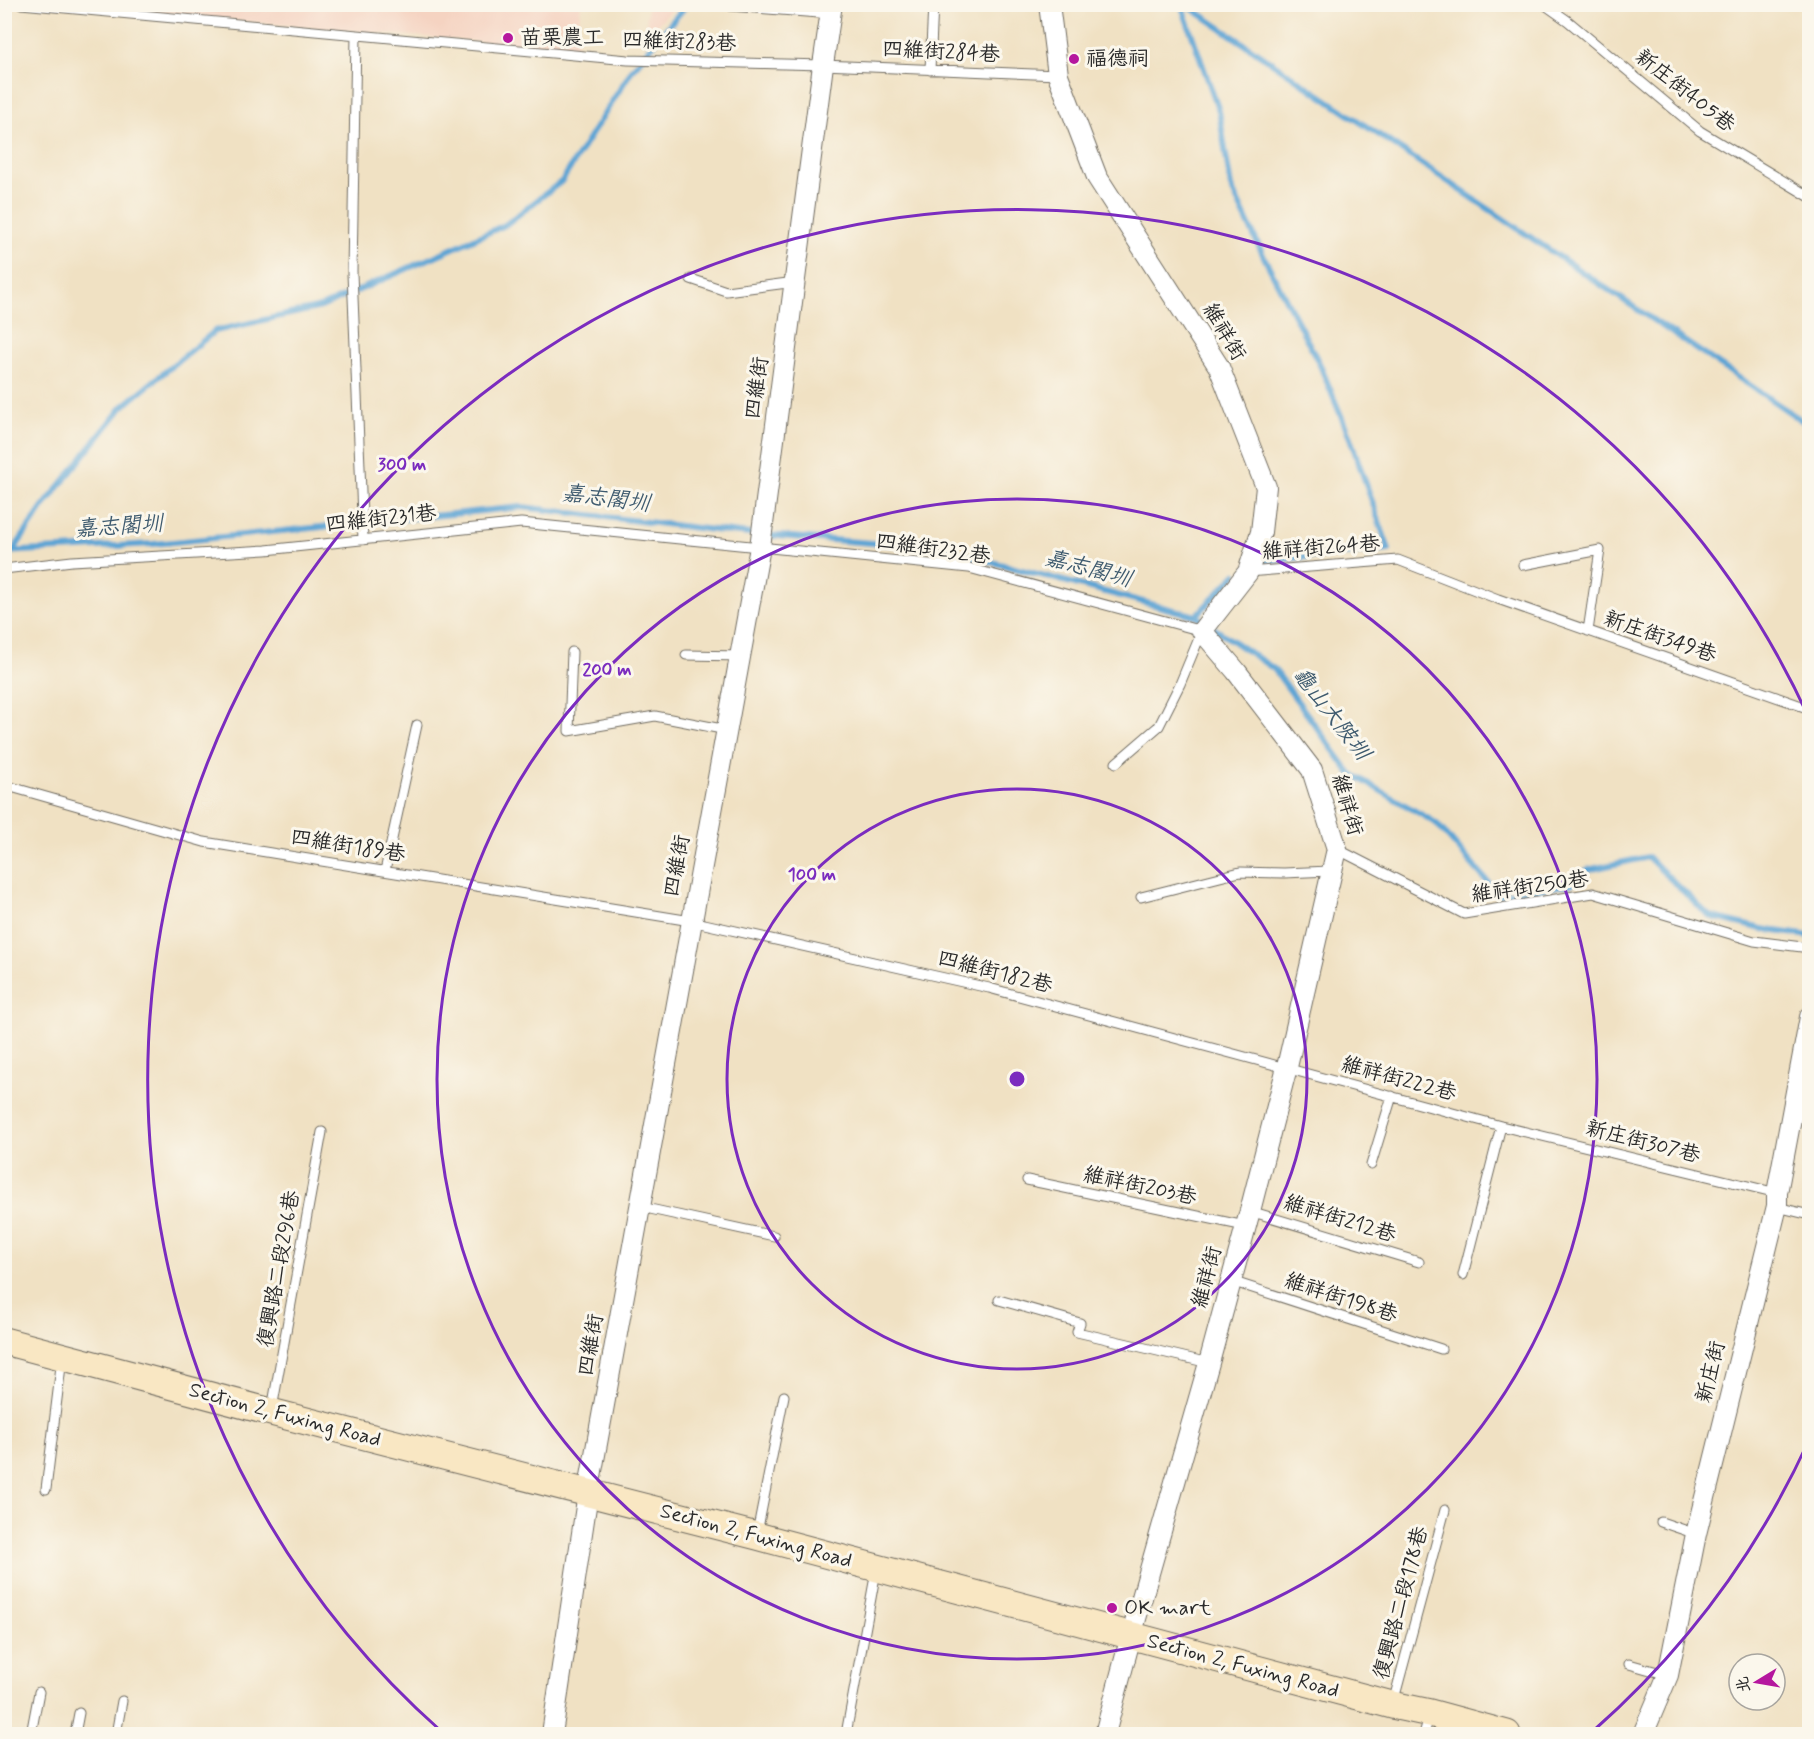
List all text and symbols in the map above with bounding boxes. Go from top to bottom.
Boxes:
place label: 苗栗農工 [520,24,604,52]
street label: 四維街283巷 [621,26,737,58]
marker: 苗栗農工 [501,31,515,45]
street label: 四維街284巷 [881,35,1001,69]
street label: 新庄街405巷 [1629,43,1741,139]
place label: 福德祠 [1086,45,1149,73]
marker: 福德祠 [1067,52,1081,66]
street label: 維祥街 [1196,298,1252,366]
street label: 四維街 [739,355,775,421]
text: 300 m [378,453,426,477]
water label: 嘉志閣圳 [561,480,653,519]
street label: 四維街231巷 [324,499,438,539]
water label: 嘉志閣圳 [74,510,166,544]
street label: 四維街232巷 [874,527,992,571]
street label: 維祥街264巷 [1261,530,1381,566]
water label: 嘉志閣圳 [1042,544,1136,594]
street label: 新庄街349巷 [1600,605,1720,669]
text: 200 m [582,658,632,682]
water label: 龜山大陂圳 [1286,662,1377,768]
street label: 維祥街 [1325,771,1369,839]
street label: 四維街189巷 [289,823,407,869]
street label: 四維街 [657,832,697,900]
text: 100 m [788,863,836,887]
street label: 維祥街250巷 [1470,865,1590,909]
street label: 四維街182巷 [935,944,1055,1000]
street label: 維祥街222巷 [1338,1050,1460,1108]
centre of rings [1007,1069,1027,1089]
street label: 新庄街307巷 [1583,1114,1703,1170]
street label: 維祥街203巷 [1081,1160,1199,1212]
street label: 復興路二段296巷 [251,1188,307,1350]
street label: 維祥街212巷 [1281,1189,1399,1249]
street label: 維祥街 [1185,1243,1229,1311]
street label: 維祥街198巷 [1281,1267,1401,1329]
street label: 四維街 [572,1312,610,1378]
street label: 新庄街 [1690,1338,1732,1406]
street label: Section 2, Fuxing Road [186,1376,384,1454]
street label: Section 2, Fuxing Road [657,1497,855,1575]
street label: 復興路二段178巷 [1367,1523,1435,1683]
place label: OK mart [1124,1594,1212,1622]
marker: OK mart [1105,1601,1119,1615]
street label: Section 2, Fuxing Road [1144,1627,1342,1705]
north arrow [1727,1652,1787,1712]
text: 北 [1732,1675,1756,1694]

